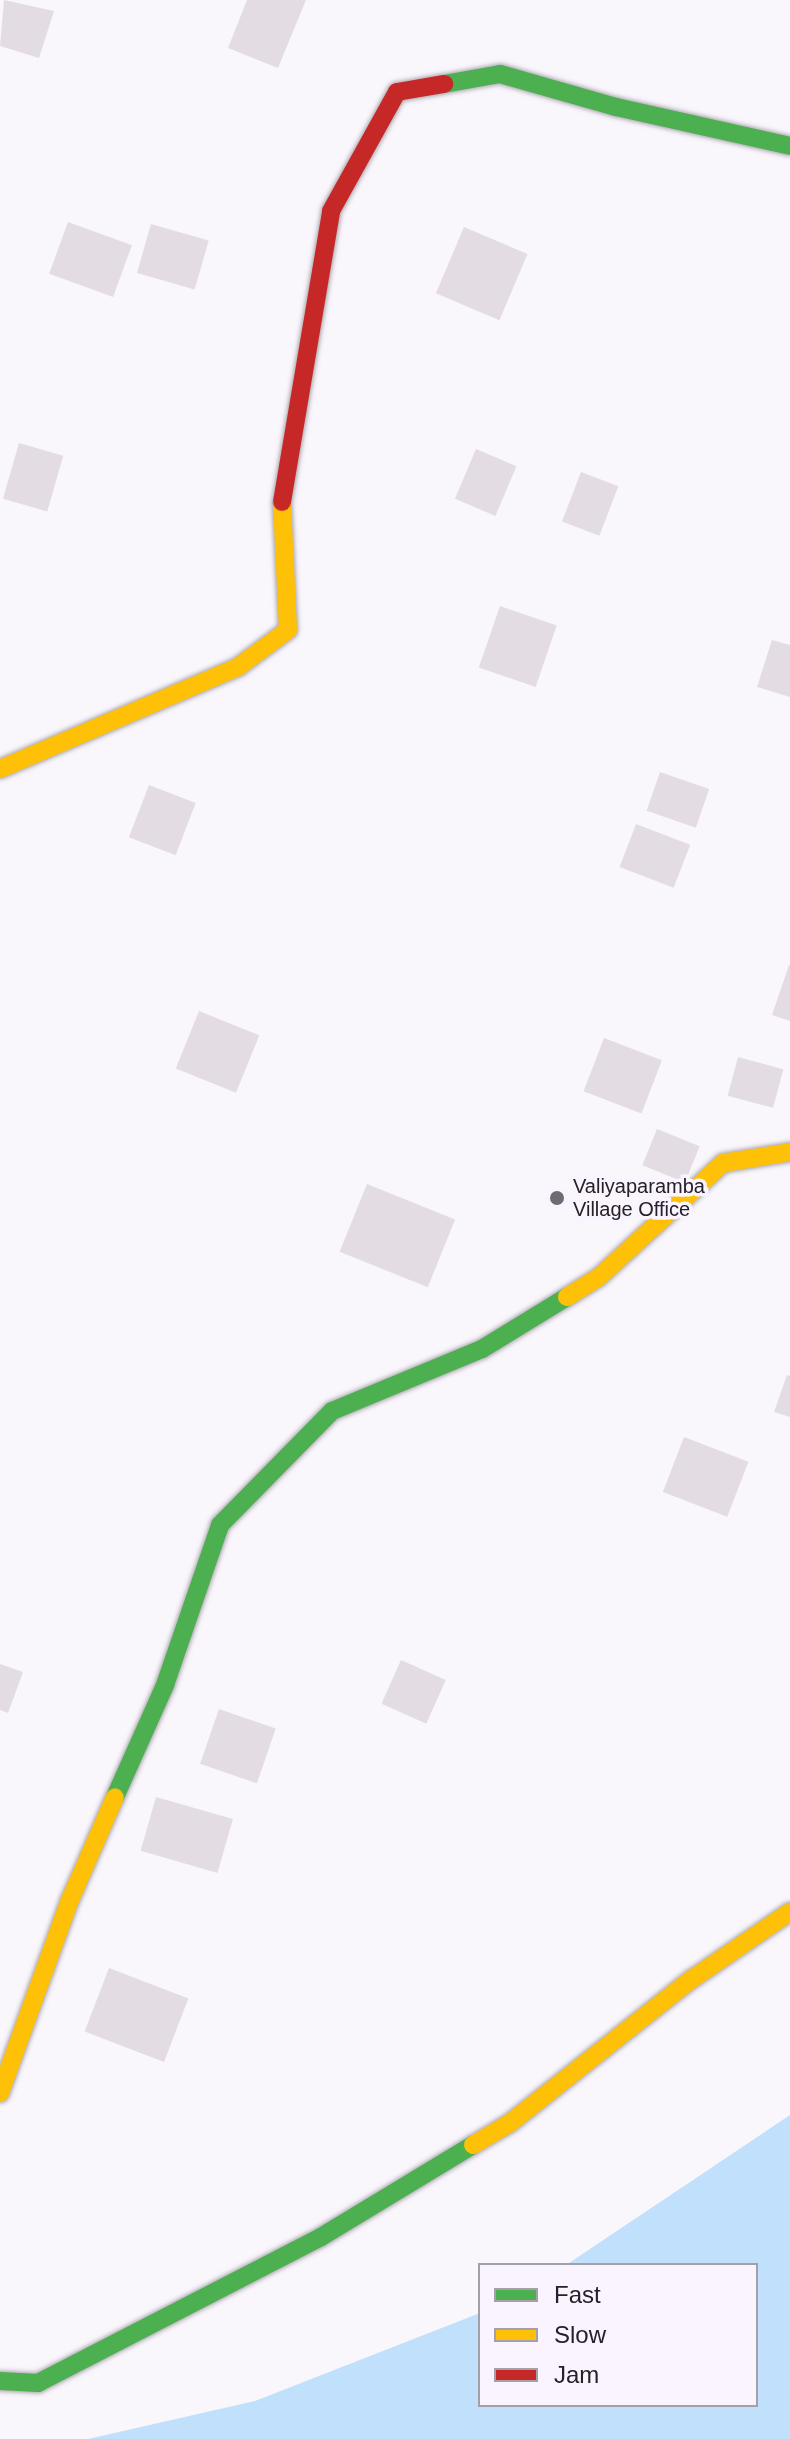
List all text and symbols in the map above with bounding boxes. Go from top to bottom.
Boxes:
place label: Valiyaparamba Village Office [573,1174,705,1221]
marker: Valiyaparamba Village Office [548,1189,566,1207]
legend [478,2263,758,2407]
text: Fast [554,2281,601,2308]
text: Slow [554,2321,606,2348]
text: Jam [554,2361,599,2388]

